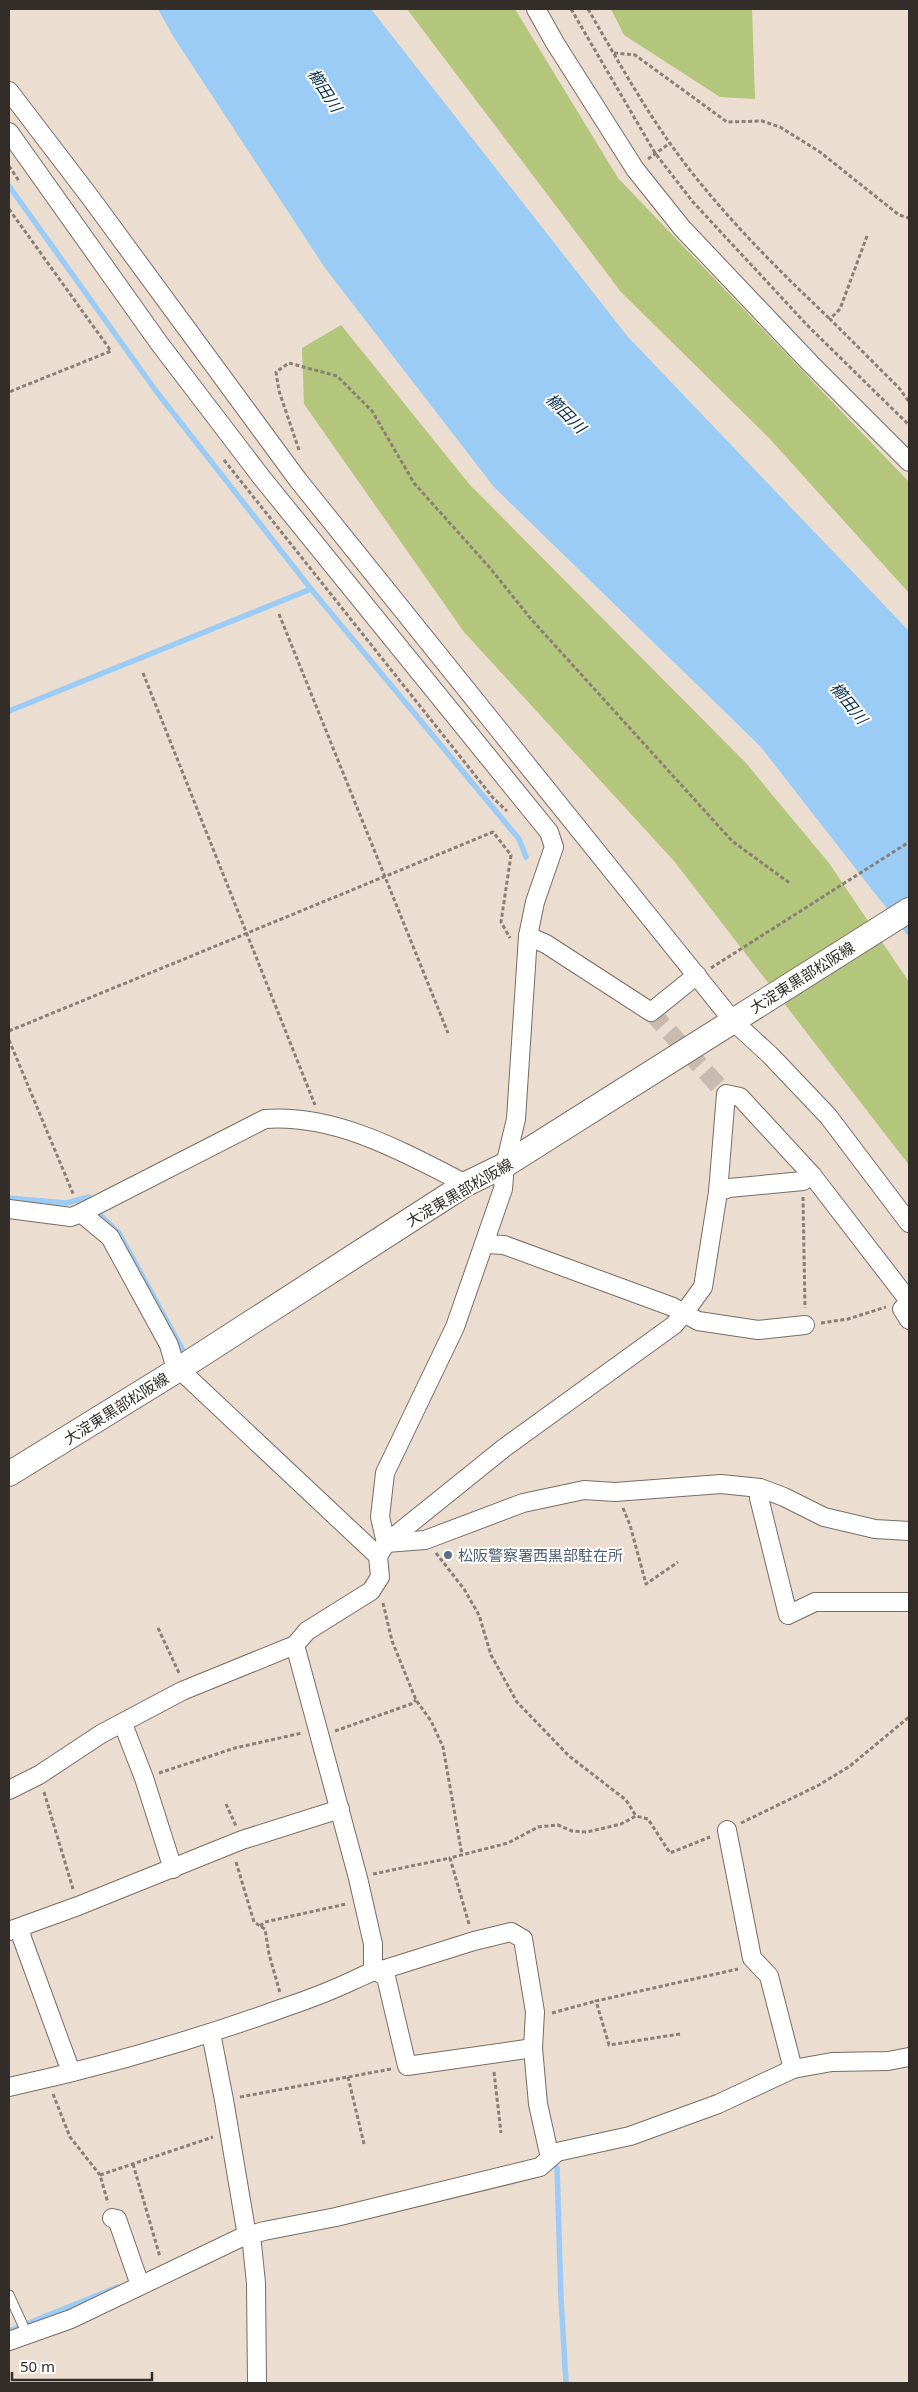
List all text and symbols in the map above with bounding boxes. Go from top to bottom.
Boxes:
water label: 櫛田川 [303,64,348,118]
water label: 櫛田川 [541,388,592,439]
water label: 櫛田川 [825,677,874,730]
street label: 大淀東黒部松阪線 [746,937,858,1017]
street label: 大淀東黒部松阪線 [402,1153,516,1231]
street label: 大淀東黒部松阪線 [60,1368,172,1448]
place label: 松阪警察署西黒部駐在所 [458,1545,623,1565]
marker: 松阪警察署西黒部駐在所 [442,1549,454,1561]
scale bar [12,2350,152,2382]
text: 50 m [20,2356,55,2376]

